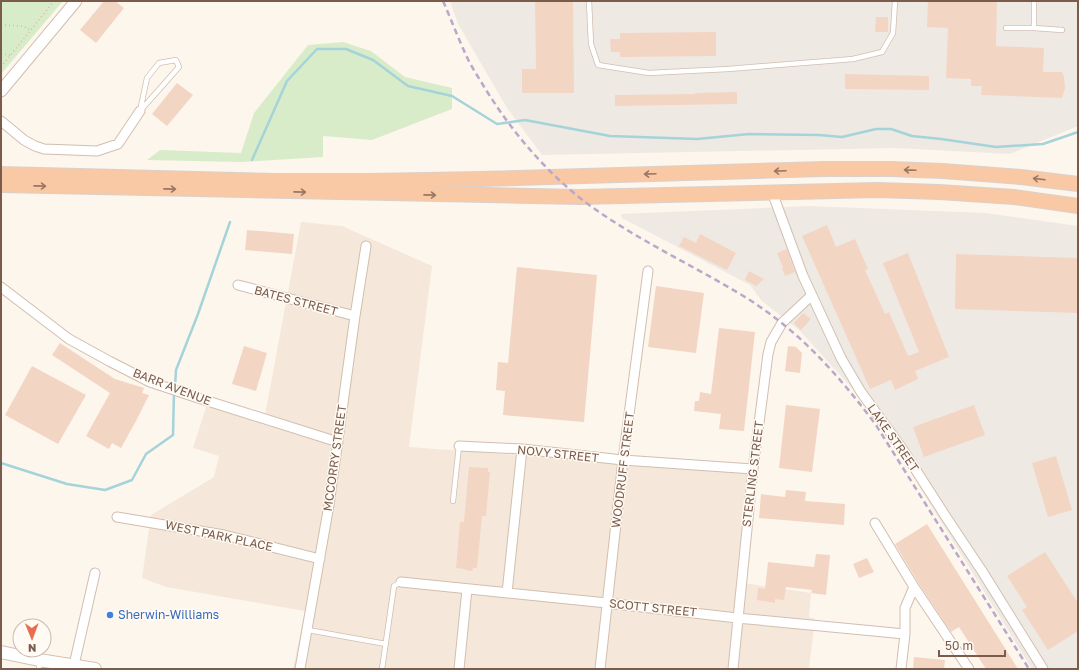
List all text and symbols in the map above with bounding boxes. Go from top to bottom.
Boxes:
one-way arrow [904,166,917,173]
one-way arrow [774,167,787,174]
one-way arrow [644,171,657,178]
one-way arrow [1033,175,1046,183]
one-way arrow [33,182,46,190]
one-way arrow [163,185,176,193]
one-way arrow [293,188,306,196]
one-way arrow [423,191,436,199]
street label: BATES STREET [253,282,340,319]
street label: BARR AVENUE [131,365,213,408]
street label: LAKE STREET [865,401,923,475]
street label: MCCORRY STREET [320,403,349,512]
street label: WOODRUFF STREET [608,410,637,529]
street label: STERLING STREET [739,419,767,528]
street label: NOVY STREET [516,442,600,465]
street label: WEST PARK PLACE [164,517,274,554]
street label: SCOTT STREET [608,595,698,620]
place label: Sherwin-Williams [118,607,219,622]
marker: Sherwin-Williams [105,610,115,620]
north arrow [12,618,52,658]
scale bar [939,632,1005,658]
text: 50 m [945,638,973,653]
text: N [28,642,36,655]

